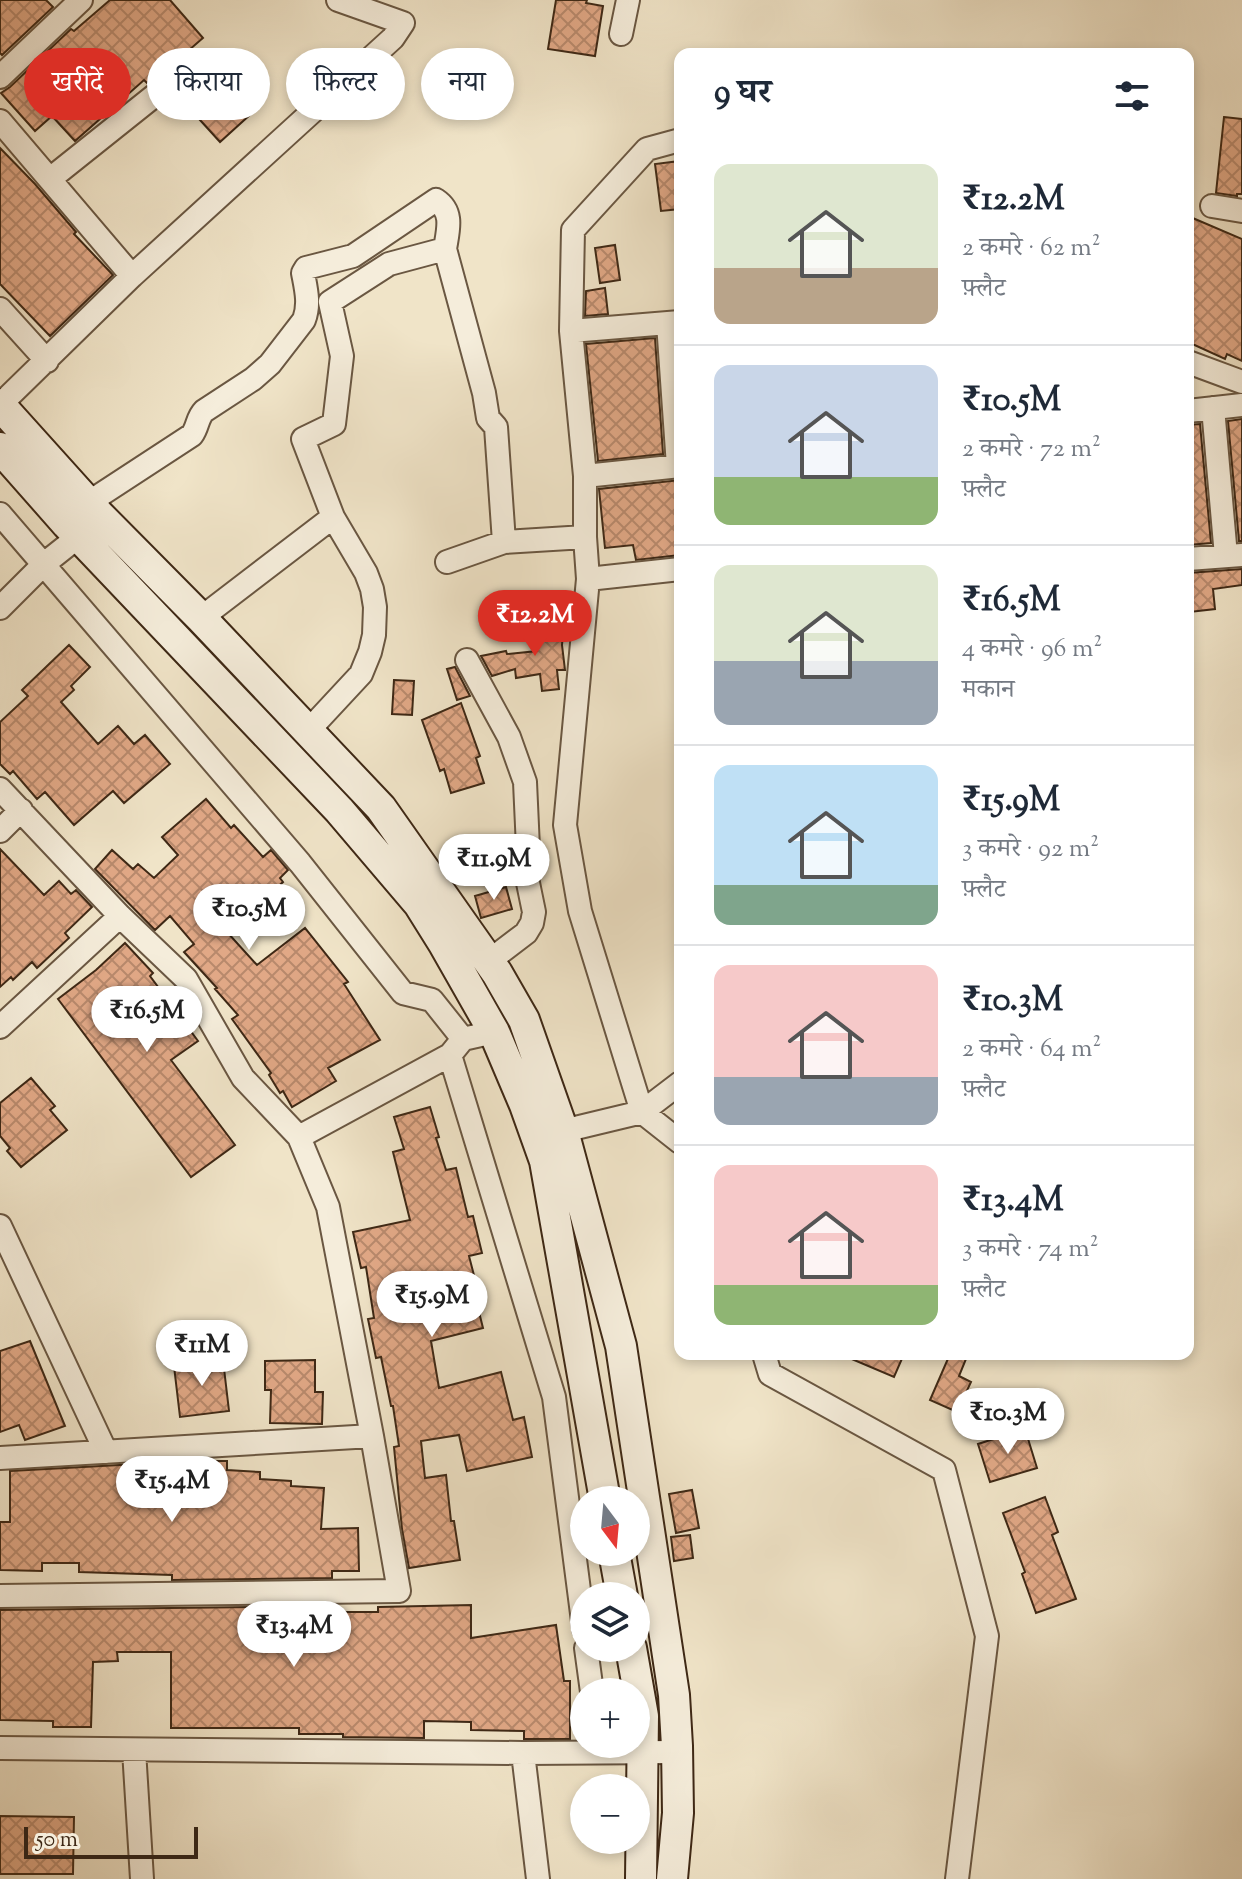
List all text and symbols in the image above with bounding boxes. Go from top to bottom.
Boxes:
chip: खरीदें [24,48,131,120]
chip: किराया [147,48,270,120]
chip: फ़िल्टर [286,48,405,120]
chip: नया [421,48,514,120]
text: 9 घर [714,69,772,118]
icon: filters [1110,74,1154,118]
text: ₹12.2M [962,176,1064,225]
icon: home [778,196,874,292]
text: 2 कमरे · 62 m² [962,230,1101,267]
text: फ़्लैट [962,271,1005,308]
text: ₹10.5M [962,377,1061,426]
icon: home [778,397,874,493]
text: 2 कमरे · 72 m² [962,431,1101,468]
text: फ़्लैट [962,472,1005,509]
text: ₹16.5M [962,577,1060,626]
pin: ₹12.2M [470,590,600,658]
text: ₹12.2M [496,597,574,634]
icon: home [778,597,874,693]
text: 4 कमरे · 96 m² [962,631,1102,668]
text: मकान [962,672,1015,709]
text: ₹15.9M [962,777,1060,826]
icon: home [778,797,874,893]
text: 3 कमरे · 92 m² [962,831,1099,868]
pin: ₹11.9M [429,834,559,902]
text: ₹11.9M [457,841,531,878]
text: फ़्लैट [962,872,1005,909]
pin: ₹10.5M [184,884,314,952]
text: ₹10.5M [211,891,287,928]
text: ₹10.3M [962,977,1063,1026]
pin: ₹16.5M [82,986,212,1054]
text: ₹16.5M [109,993,185,1030]
icon: home [778,997,874,1093]
text: 2 कमरे · 64 m² [962,1031,1101,1068]
text: फ़्लैट [962,1072,1005,1109]
text: ₹13.4M [962,1177,1063,1226]
icon: home [778,1197,874,1293]
text: 3 कमरे · 74 m² [962,1231,1099,1268]
pin: ₹15.9M [367,1271,497,1339]
text: फ़्लैट [962,1272,1005,1309]
text: ₹15.9M [395,1278,469,1315]
pin: ₹11M [155,1320,249,1388]
text: ₹11M [174,1327,230,1364]
pin: ₹10.3M [943,1388,1073,1456]
text: ₹10.3M [969,1395,1047,1432]
pin: ₹15.4M [107,1456,237,1524]
text: ₹15.4M [134,1463,210,1500]
north arrow [570,1486,650,1566]
map controls [570,1486,650,1854]
button: layers [570,1582,650,1662]
pin: ₹13.4M [229,1601,359,1669]
text: ₹13.4M [255,1608,333,1645]
button: + [570,1678,650,1758]
button: − [570,1774,650,1854]
scale bar [24,1823,198,1859]
text: 50 m [36,1825,78,1857]

